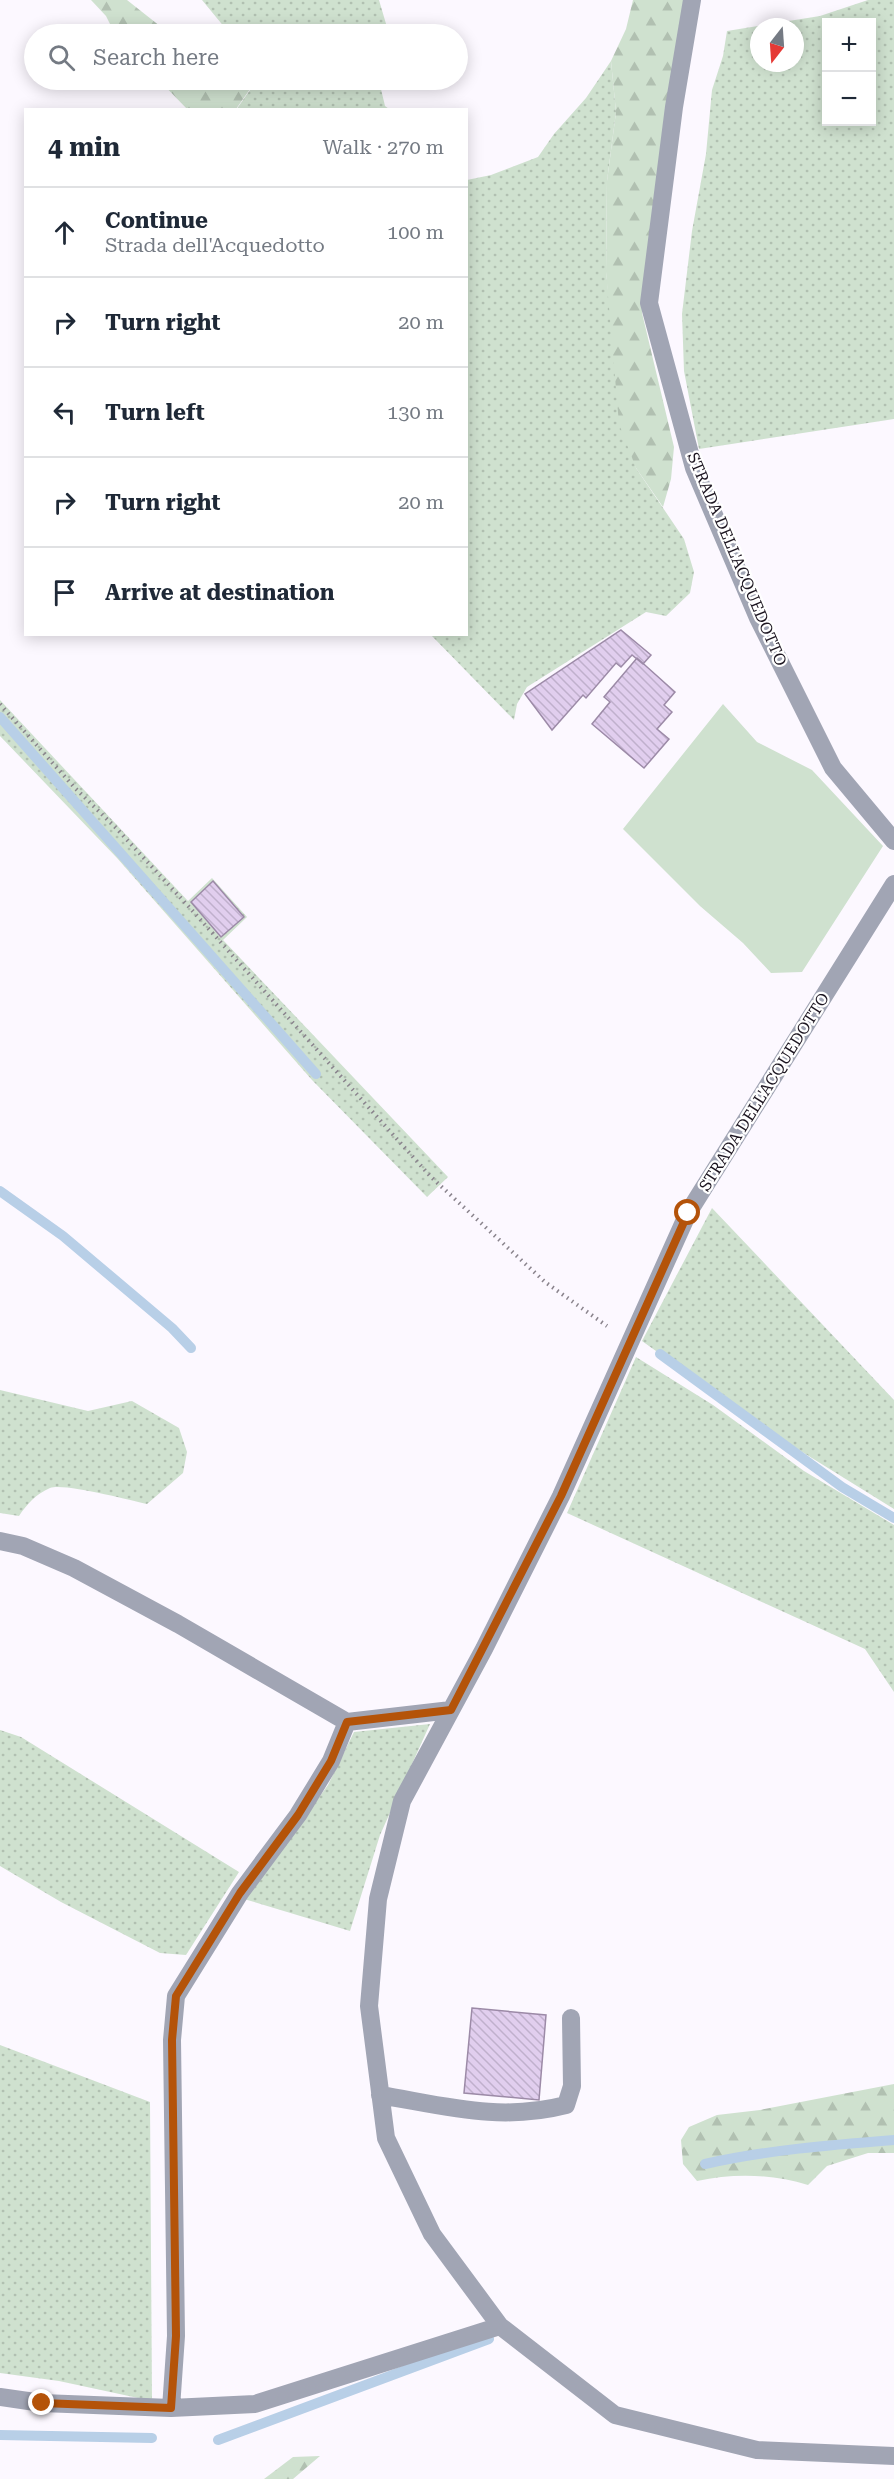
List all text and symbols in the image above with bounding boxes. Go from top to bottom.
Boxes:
north arrow [750,18,804,72]
map controls [822,18,876,126]
button: + [822,18,876,72]
search box [24,24,468,90]
icon: search [45,41,78,74]
text: Search here [93,45,219,70]
button: − [822,72,876,126]
text: 4 min [48,132,120,162]
text: Walk · 270 m [323,135,444,159]
text: Continue [105,208,208,233]
icon: ahead [48,216,81,249]
text: 100 m [387,220,444,244]
text: Strada dell'Acquedotto [105,233,325,257]
icon: right [48,306,81,339]
text: Turn right [105,310,220,335]
text: 20 m [398,310,444,334]
icon: left [48,396,81,429]
text: Turn left [105,400,205,425]
text: 130 m [387,400,444,424]
street label: STRADA DELL'ACQUEDOTTO [683,449,791,669]
icon: right [48,486,81,519]
text: Turn right [105,490,220,515]
text: 20 m [398,490,444,514]
icon: arrive [48,576,81,609]
text: Arrive at destination [105,580,334,605]
street label: STRADA DELL'ACQUEDOTTO [695,989,833,1195]
route start [674,1199,700,1225]
route end [28,2389,54,2415]

